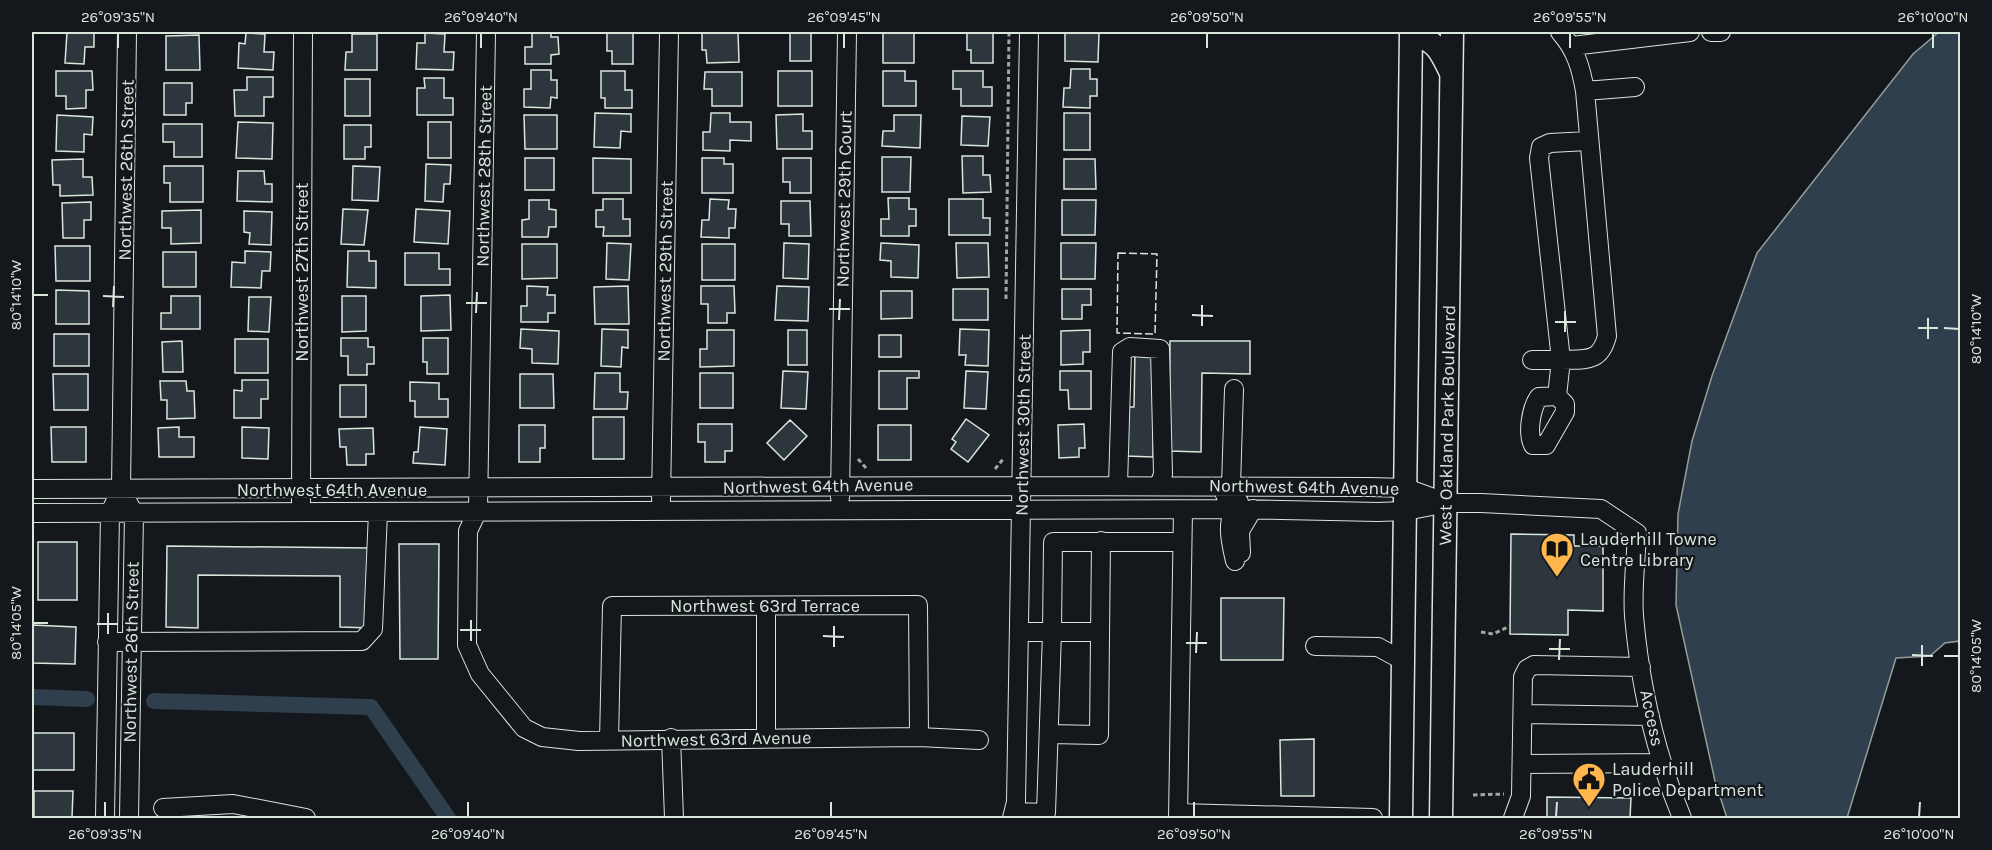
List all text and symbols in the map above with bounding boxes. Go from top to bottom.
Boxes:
text: 26°09'35"N [81,8,155,26]
text: 26°09'40"N [444,8,518,26]
text: 26°09'45"N [807,8,881,26]
text: 26°09'50"N [1170,8,1244,26]
text: 26°09'55"N [1533,8,1607,26]
text: 26°10'00"N [1898,8,1968,26]
street label: Northwest 26th Street [113,79,139,261]
street label: Northwest 28th Street [471,85,497,267]
street label: Northwest 29th Court [831,110,857,288]
street label: Northwest 29th Street [652,180,678,362]
street label: Northwest 27th Street [291,182,313,362]
text: 80°14'10"W [7,259,25,330]
text: 80°14'10"W [1967,293,1985,364]
street label: West Oakland Park Boulevard [1434,304,1460,546]
street label: Northwest 30th Street [1010,334,1036,516]
street label: Northwest 64th Avenue [723,473,913,499]
street label: Northwest 64th Avenue [1209,474,1399,500]
street label: Northwest 64th Avenue [237,479,427,501]
place label: Lauderhill Towne Centre Library [1580,528,1717,571]
library icon: Lauderhill Towne Centre Library [1539,531,1575,578]
street label: Northwest 26th Street [118,561,144,743]
text: 80°14'05"W [7,585,25,660]
street label: Northwest 63rd Terrace [670,595,860,617]
text: 80°14'05"W [1967,618,1985,693]
street label: Access [1635,688,1669,748]
street label: Northwest 63rd Avenue [620,726,812,752]
place label: Lauderhill Police Department [1612,758,1764,801]
public building icon: Lauderhill Police Department [1571,761,1607,808]
text: 26°09'35"N [68,825,142,843]
text: 26°09'40"N [431,825,505,843]
text: 26°09'45"N [794,825,868,843]
text: 26°09'50"N [1157,825,1231,843]
text: 26°09'55"N [1519,825,1593,843]
text: 26°10'00"N [1884,825,1954,843]

